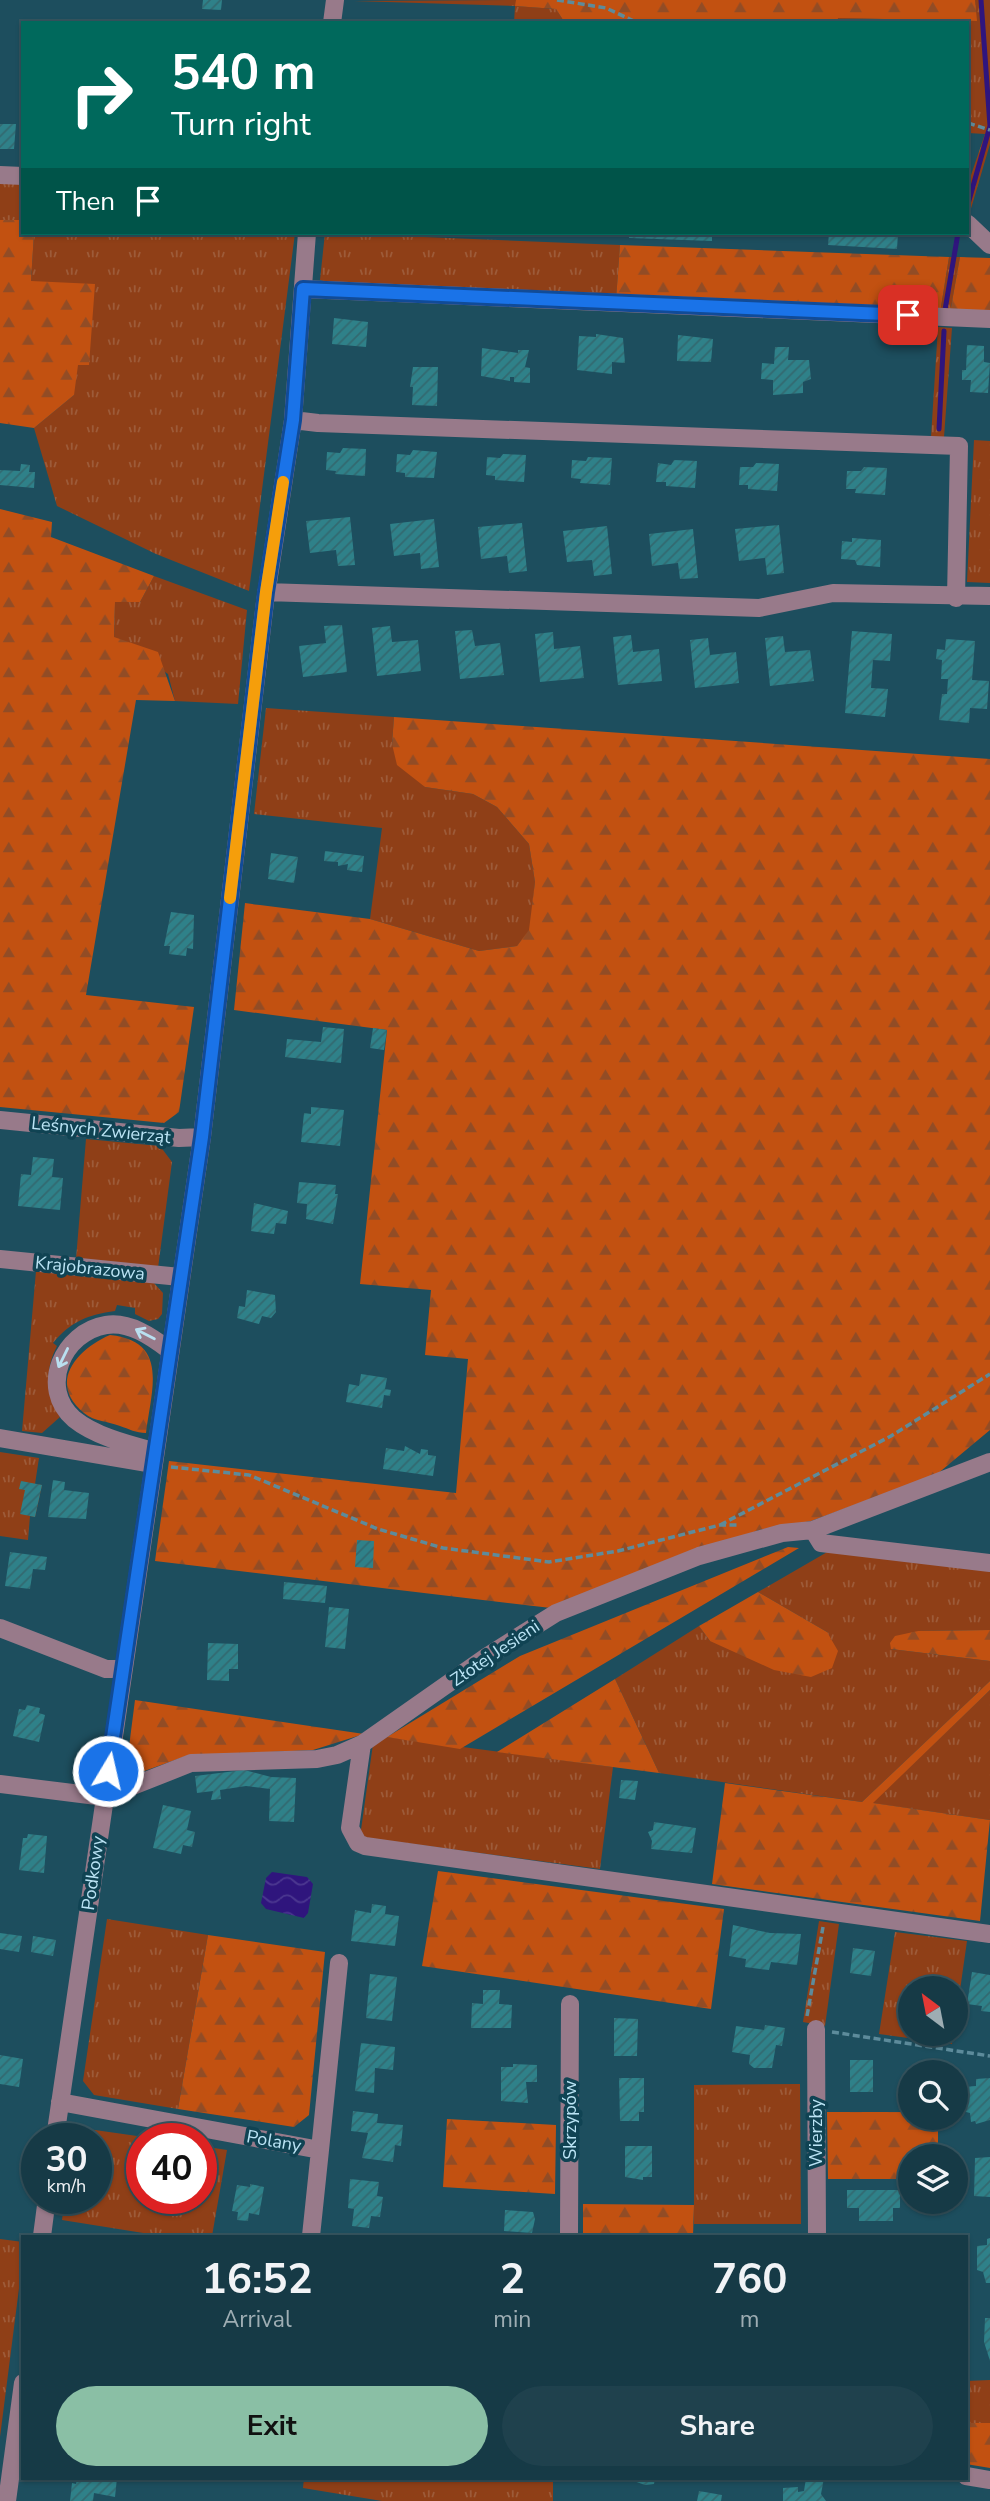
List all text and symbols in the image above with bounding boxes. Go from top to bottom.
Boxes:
text: 540 m [171,39,315,106]
icon: right [56,49,147,140]
text: Turn right [171,103,311,146]
icon: arrive [129,182,167,220]
text: Then [56,184,115,219]
pin [878,285,938,345]
icon: arrive [889,296,927,334]
street label: Leśnych Zwierząt [30,1111,173,1149]
street label: Krajobrazowa [34,1250,146,1286]
one-way arrow [135,1327,156,1341]
one-way arrow [56,1347,70,1368]
street label: Złotej Jesieni [446,1614,544,1692]
position arrow [71,1734,145,1808]
street label: Podkowy [76,1834,110,1912]
north arrow [898,1976,968,2046]
map controls [898,1976,968,2214]
button: search [898,2060,968,2130]
street label: Skrzypów [558,2080,582,2160]
street label: Wierzby [804,2098,828,2167]
speed limit sign: 40 [126,2123,217,2214]
street label: Polany [245,2124,304,2158]
text: 30 [45,2136,88,2183]
button: layers [898,2144,968,2214]
text: km/h [47,2174,86,2198]
text: 16:52 [202,2251,313,2308]
text: 2 [500,2251,525,2308]
text: 760 [712,2251,787,2308]
text: Arrival [223,2304,292,2335]
text: min [493,2304,531,2335]
text: m [740,2304,760,2335]
button: Exit [56,2386,488,2466]
button: Share [502,2386,933,2466]

